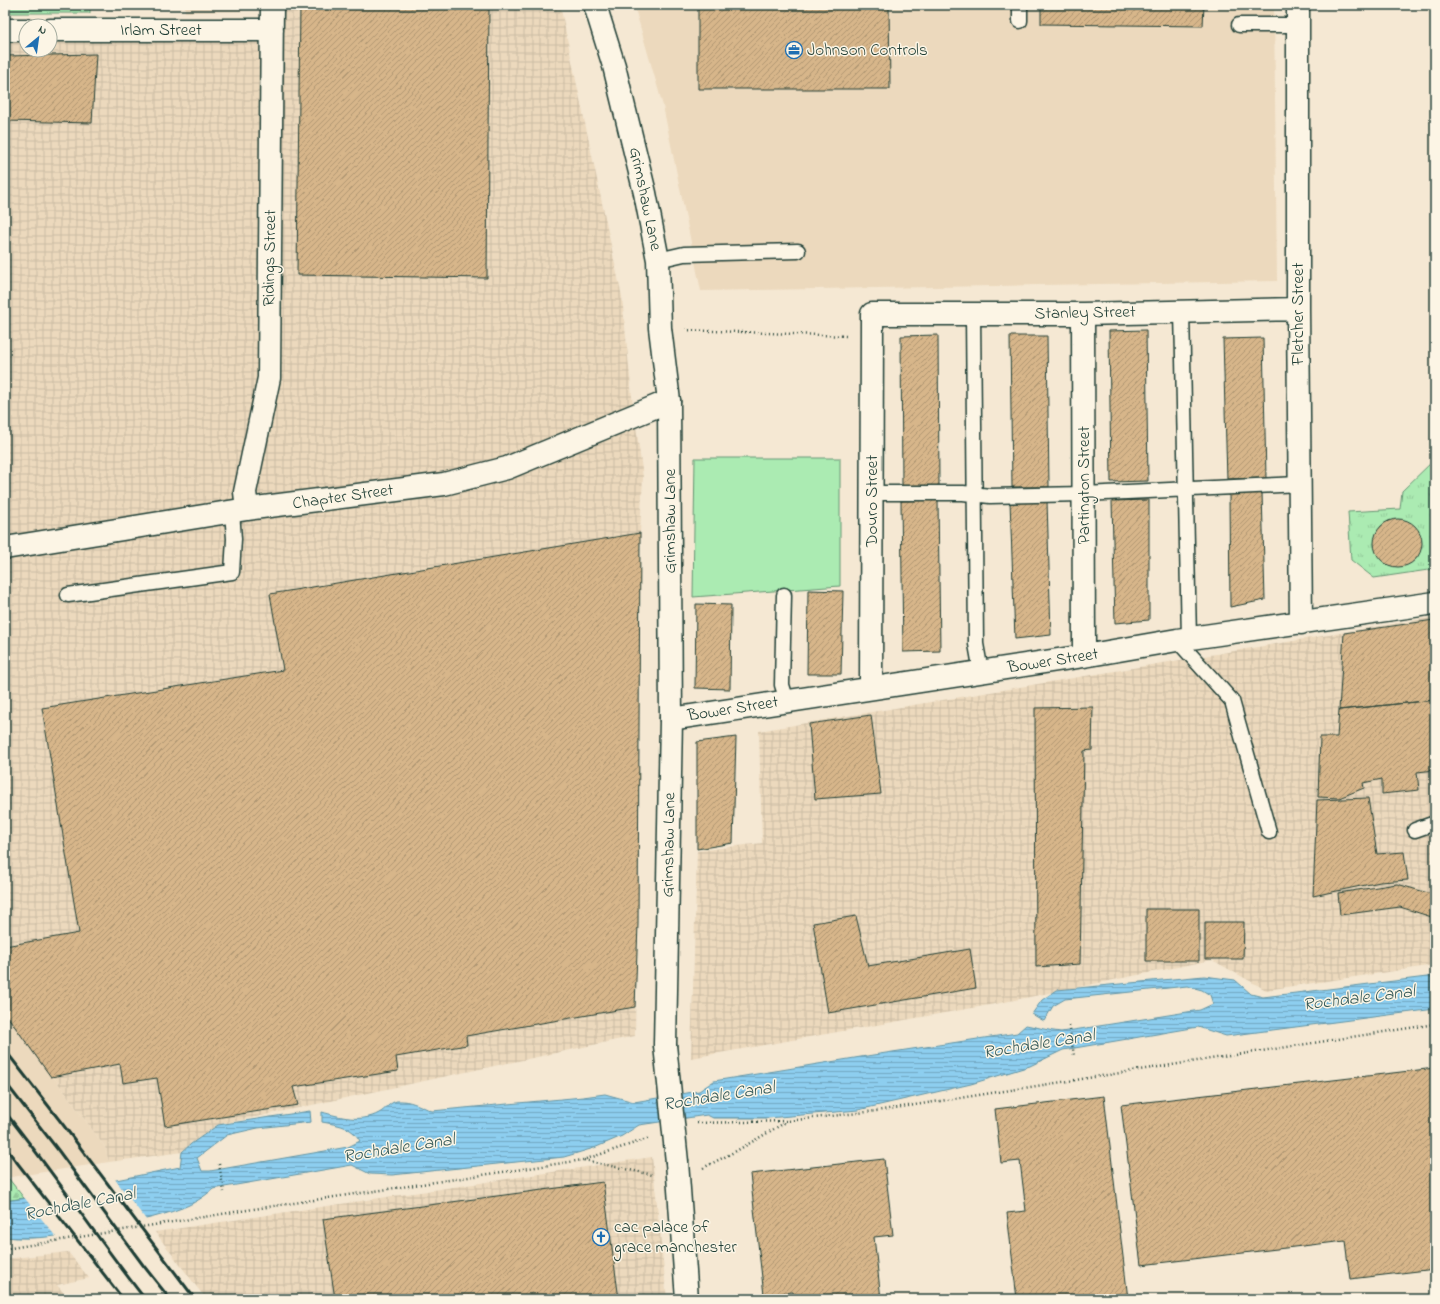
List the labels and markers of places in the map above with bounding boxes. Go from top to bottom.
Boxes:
place label: Johnson Controls [807,38,928,63]
office icon: Johnson Controls [784,40,804,60]
place label: cac palace of grace manchester [613,1215,737,1262]
church icon: cac palace of grace manchester [591,1227,611,1247]

